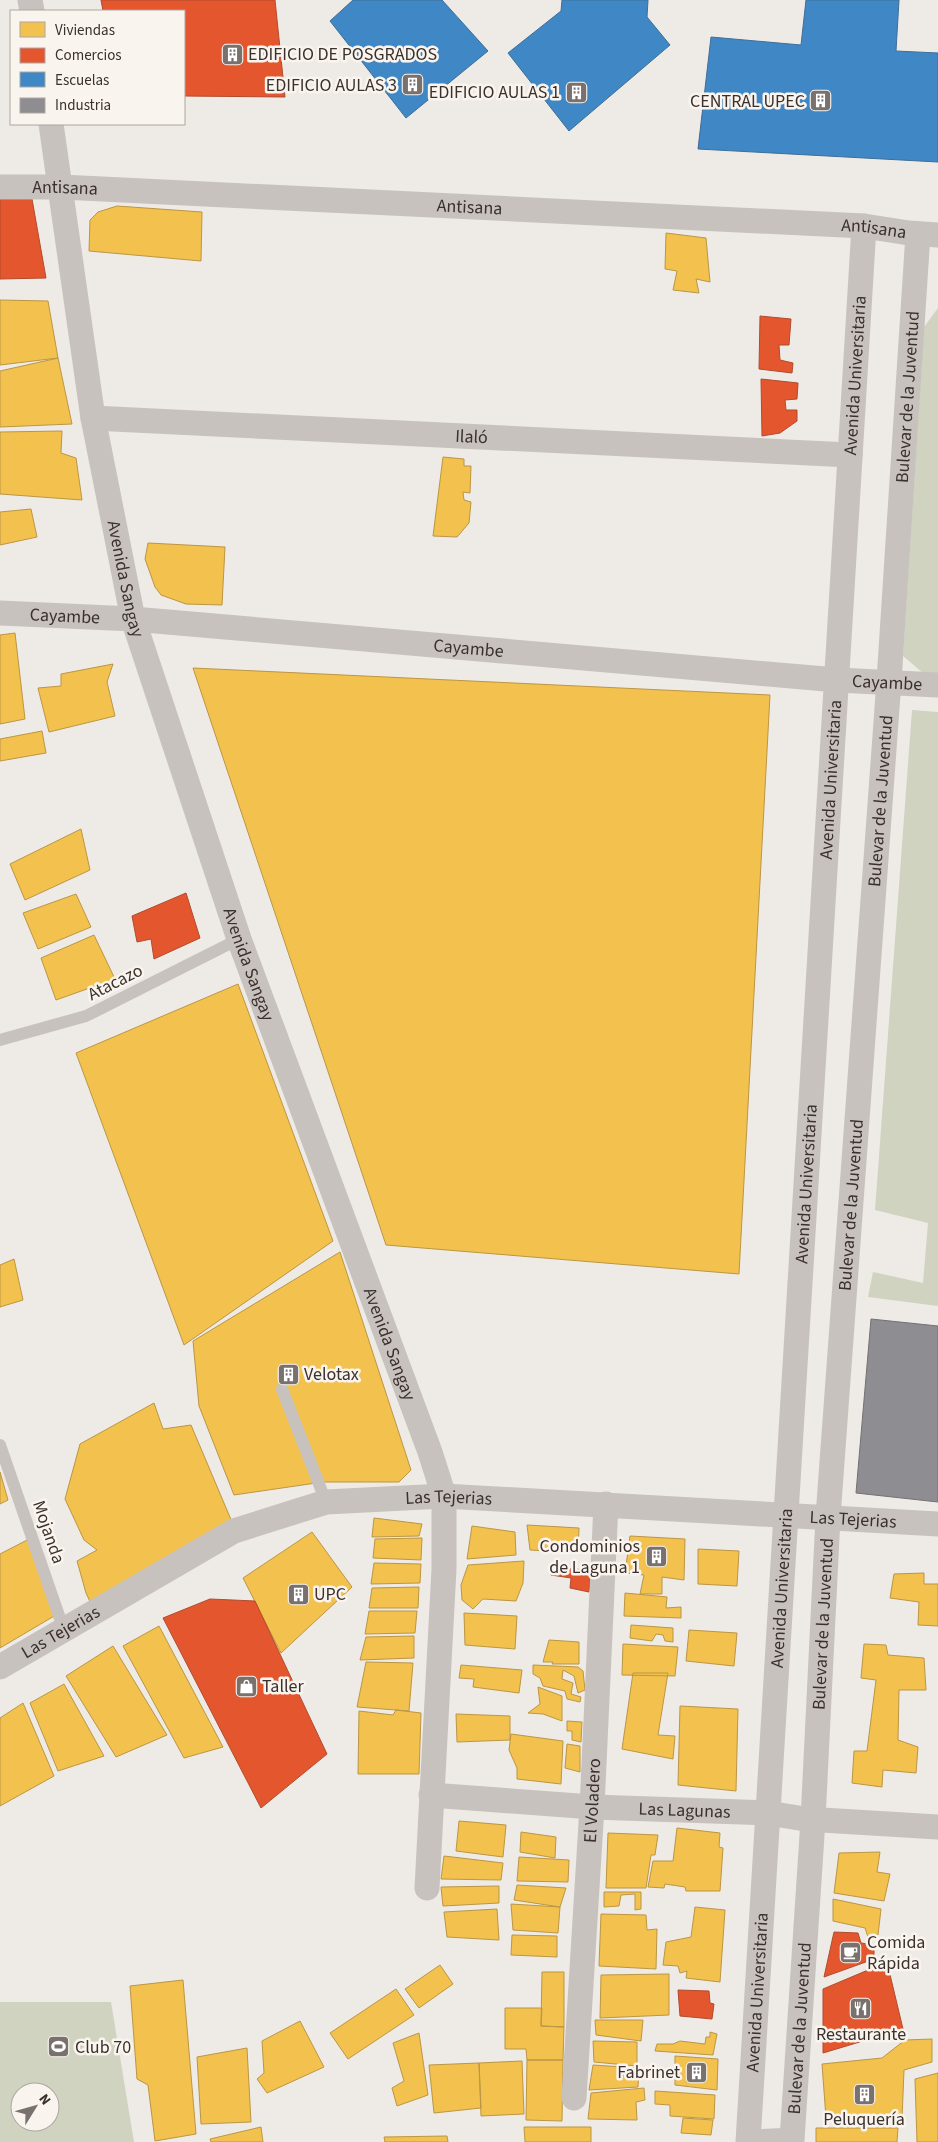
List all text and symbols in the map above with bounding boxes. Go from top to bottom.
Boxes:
legend [10,10,185,125]
text: Viviendas [55,20,115,41]
building icon: EDIFICIO DE POSGRADOS [220,42,244,66]
place label: EDIFICIO DE POSGRADOS [248,42,437,67]
text: Comercios [55,45,122,66]
text: Escuelas [55,70,109,91]
place label: EDIFICIO AULAS 3 [266,73,397,98]
building icon: EDIFICIO AULAS 3 [401,73,425,97]
place label: EDIFICIO AULAS 1 [429,80,560,105]
building icon: EDIFICIO AULAS 1 [564,80,588,104]
place label: CENTRAL UPEC [690,89,805,114]
building icon: CENTRAL UPEC [809,89,833,113]
text: Industria [55,95,111,116]
street label: Antisana [32,175,98,202]
street label: Antisana [436,193,503,221]
street label: Antisana [841,213,908,245]
street label: Avenida Universitaria [838,295,873,456]
street label: Bulevar de la Juventud [890,310,926,484]
street label: Ilaló [455,424,488,450]
street label: Avenida Sangay [101,518,150,641]
street label: Cayambe [29,602,101,631]
street label: Cayambe [432,633,505,664]
street label: Cayambe [851,669,923,697]
street label: Avenida Universitaria [814,699,848,860]
street label: Bulevar de la Juventud [862,714,899,888]
street label: Avenida Sangay [216,904,281,1025]
street label: Atacazo [83,958,147,1007]
street label: Avenida Universitaria [789,1103,824,1264]
street label: Bulevar de la Juventud [833,1118,870,1292]
street label: Avenida Sangay [357,1284,422,1405]
building icon: Velotax [276,1362,300,1386]
place label: Velotax [304,1362,359,1387]
street label: Las Tejerias [405,1484,493,1512]
street label: Mojanda [26,1497,71,1567]
street label: Las Tejerias [809,1505,897,1535]
street label: Avenida Universitaria [765,1508,799,1669]
place label: Condominios de Laguna 1 [539,1534,640,1580]
street label: Bulevar de la Juventud [806,1537,840,1711]
building icon: Condominios de Laguna 1 [644,1544,668,1568]
building icon: UPC [286,1582,310,1606]
place label: UPC [314,1582,346,1607]
street label: Las Tejerias [17,1600,105,1665]
shop icon: Taller [234,1674,258,1698]
place label: Taller [262,1674,305,1699]
street label: El Voladero [578,1758,607,1844]
street label: Las Lagunas [638,1797,731,1825]
street label: Avenida Universitaria [740,1912,775,2073]
place label: Comida Rápida [867,1930,925,1976]
cafe icon: Comida Rápida [839,1940,863,1964]
street label: Bulevar de la Juventud [782,1942,818,2115]
restaurant icon: Restaurante [849,1997,873,2021]
place label: Restaurante [816,2022,906,2047]
sports icon: Club 70 [47,2035,71,2059]
place label: Club 70 [75,2035,131,2060]
place label: Fabrinet [617,2060,680,2085]
building icon: Fabrinet [684,2060,708,2084]
north arrow [10,2082,60,2132]
building icon: Peluquería [852,2082,876,2106]
text: N [34,2090,55,2110]
place label: Peluquería [823,2107,905,2132]

